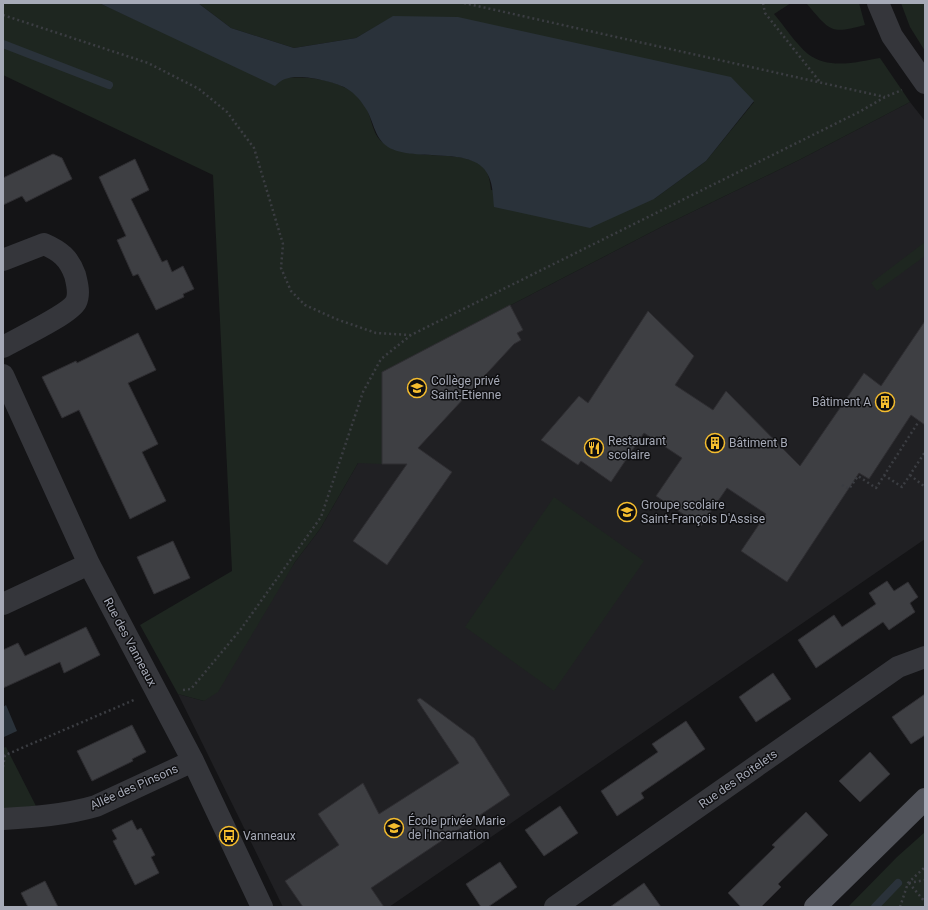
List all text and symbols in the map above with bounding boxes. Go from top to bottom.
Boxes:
place label: Collège privé Saint-Etienne [431,374,501,402]
school or university icon: Collège privé Saint-Etienne [406,377,428,399]
building icon: Bâtiment A [874,391,896,413]
place label: Bâtiment A [812,395,871,409]
building icon: Bâtiment B [704,432,726,454]
place label: Restaurant scolaire [608,434,666,462]
place label: Bâtiment B [729,436,788,450]
restaurant icon: Restaurant scolaire [583,437,605,459]
place label: Groupe scolaire Saint-François D'Assise [641,498,765,526]
school or university icon: Groupe scolaire Saint-François D'Assise [616,501,638,523]
street label: Rue des Vanneaux [101,595,159,689]
street label: Rue des Roitelets [696,747,780,811]
street label: Allée des Pinsons [88,761,180,813]
place label: École privée Marie de l'Incarnation [408,813,506,842]
school or university icon: École privée Marie de l'Incarnation [383,817,405,839]
bus stop icon: Vanneaux [218,825,240,847]
place label: Vanneaux [243,829,296,843]

